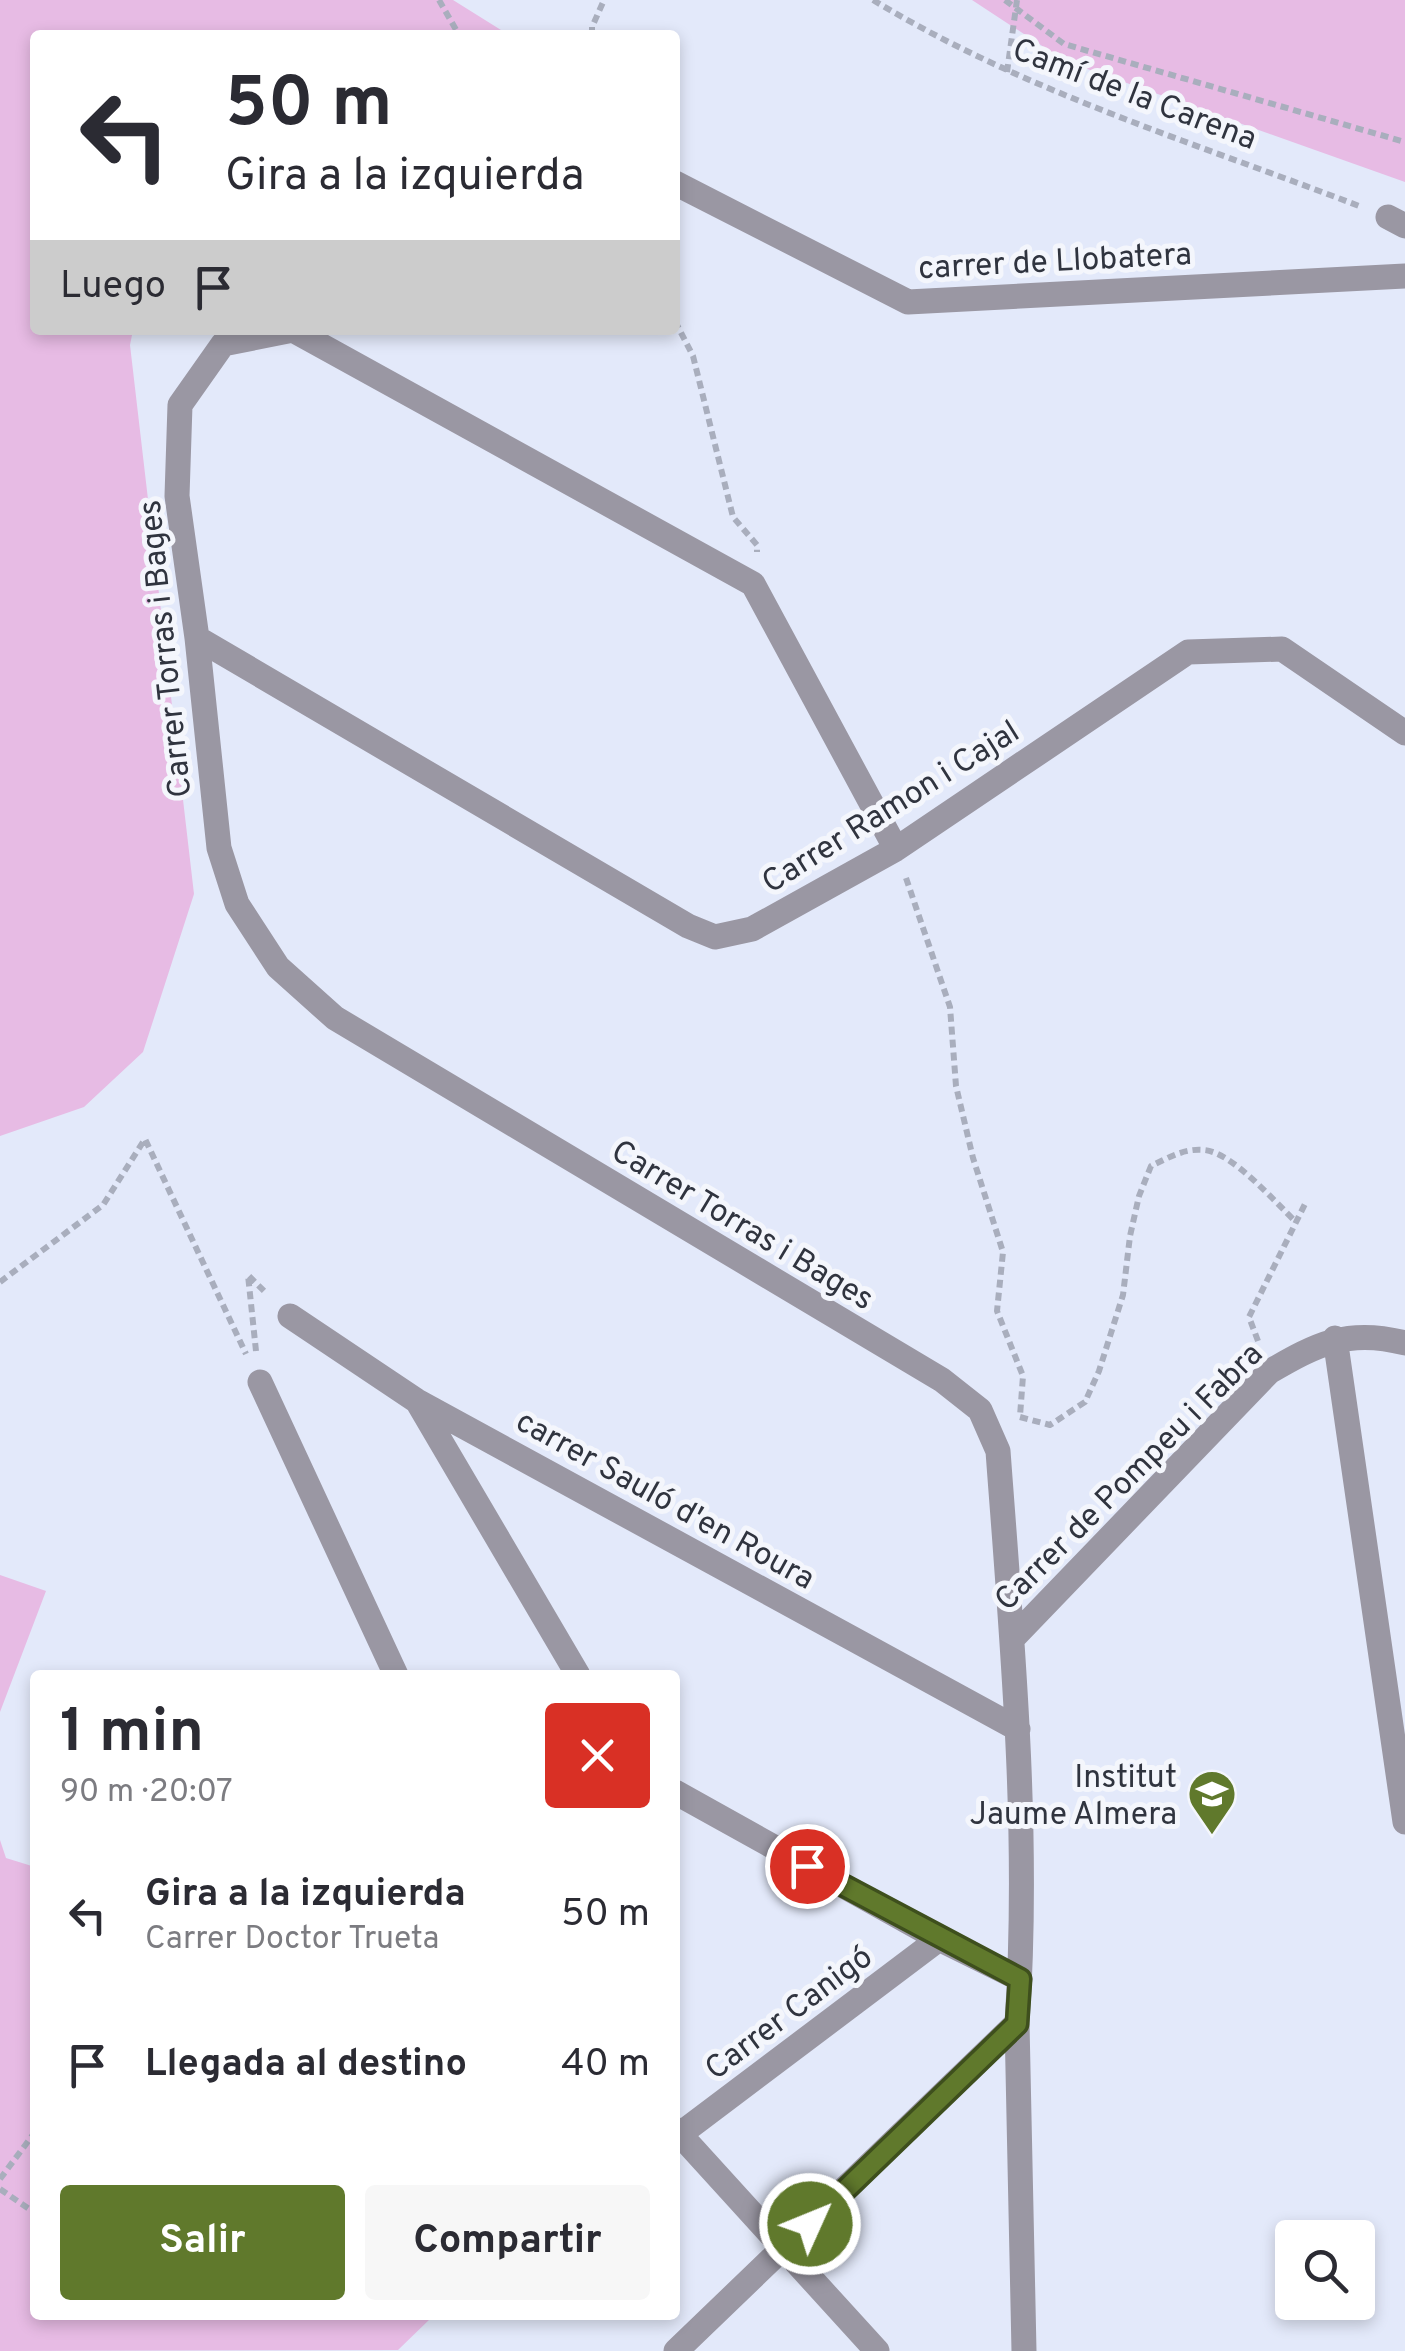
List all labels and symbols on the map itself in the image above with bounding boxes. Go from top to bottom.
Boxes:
street label: Camí de la Carena [1006,31,1262,161]
street label: carrer de Llobatera [917,236,1193,290]
street label: Carrer Torras i Bages [131,498,203,799]
street label: Carrer Ramon i Cajal [756,713,1028,904]
street label: Carrer Torras i Bages [603,1132,880,1321]
street label: Carrer de Pompeu i Fabra [988,1336,1273,1621]
street label: carrer Sauló d'en Roura [508,1403,821,1600]
place label: Institut Jaume Almera [970,1759,1177,1836]
school or university icon: Institut Jaume Almera [1186,1768,1238,1836]
pin [765,1824,850,1909]
street label: Carrer Canigó [698,1938,881,2090]
position arrow [758,2172,862,2276]

